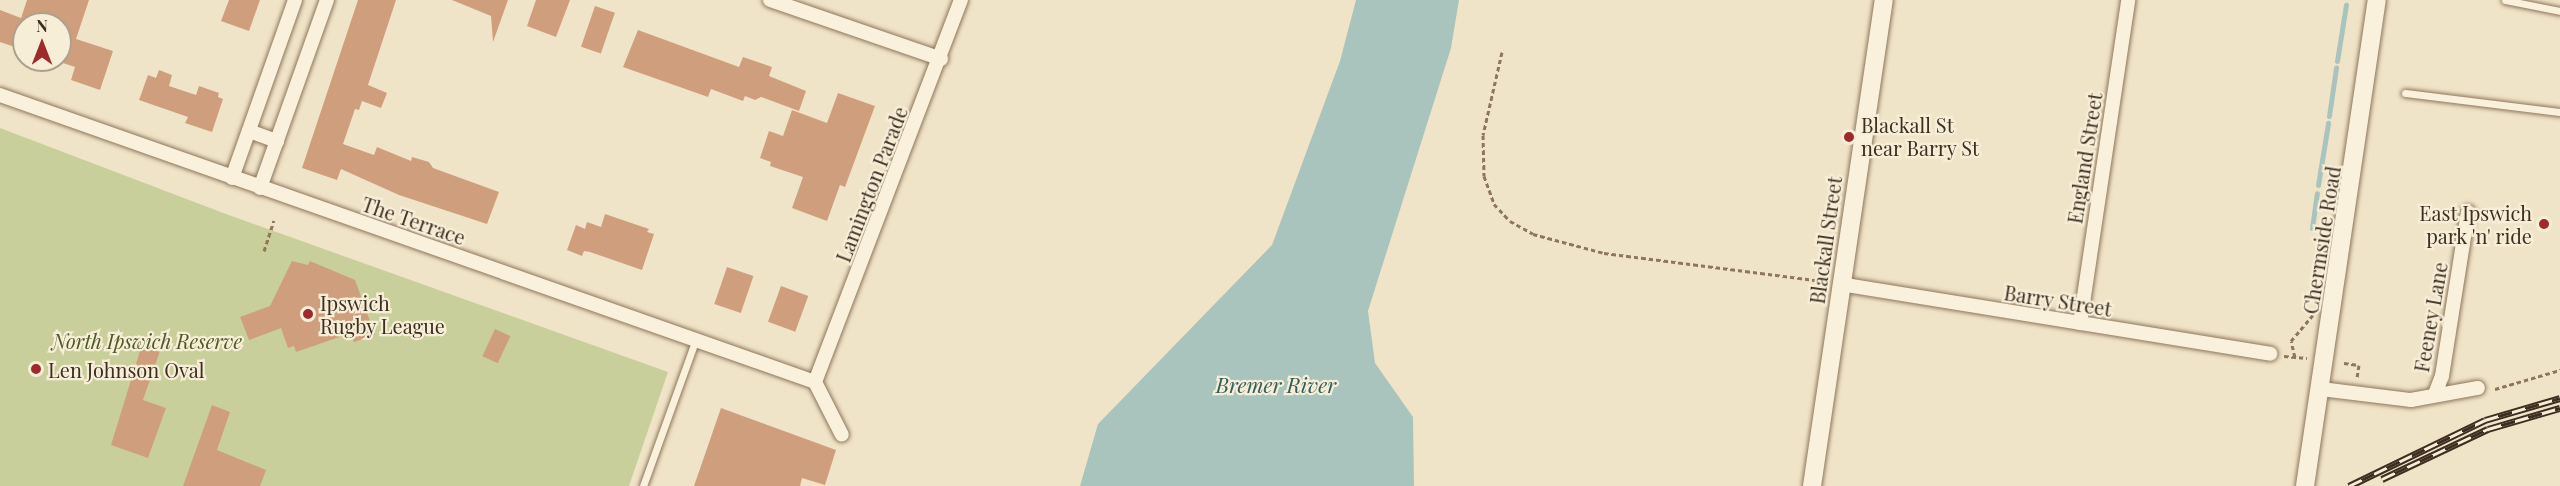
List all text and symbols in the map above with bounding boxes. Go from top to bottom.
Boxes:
north arrow [12,12,72,72]
text: N [36,15,48,36]
street label: England Street [2062,91,2106,225]
street label: Lamington Parade [830,103,912,265]
place label: Blackall St near Barry St [1861,113,1980,160]
marker: Blackall St near Barry St [1842,130,1856,144]
street label: Chermside Road [2297,164,2345,316]
street label: Blackall Street [1804,175,1846,305]
street label: The Terrace [359,191,469,249]
place label: East Ipswich park 'n' ride [2419,201,2532,248]
marker: East Ipswich park 'n' ride [2537,217,2551,231]
street label: Feeney Lane [2408,260,2452,374]
street label: Barry Street [2002,280,2114,320]
place label: Ipswich Rugby League [320,290,445,337]
marker: Ipswich Rugby League [301,307,315,321]
park label: North Ipswich Reserve [52,328,242,352]
place label: Len Johnson Oval [48,357,204,381]
marker: Len Johnson Oval [29,362,43,376]
water label: Bremer River [1216,371,1336,397]

